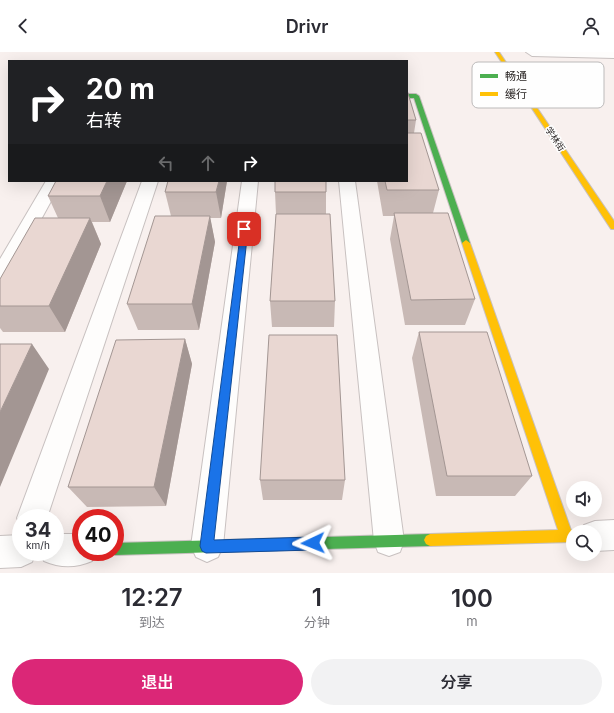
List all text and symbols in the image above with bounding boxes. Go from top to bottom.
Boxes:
icon: back [12,15,34,37]
icon: person [580,15,602,37]
text: Drivr [286,16,328,37]
legend [472,62,604,108]
text: 畅通 [505,69,527,83]
text: 20 m [86,72,155,106]
icon: right [20,76,72,128]
text: 缓行 [505,87,527,101]
text: 右转 [86,110,122,131]
street label: 学林街 [543,124,568,153]
icon: left [155,152,177,174]
icon: ahead [197,152,219,174]
icon: right [239,152,261,174]
pin [227,212,261,246]
icon: arrive [233,218,255,240]
map controls [566,481,602,561]
button: sound [566,481,602,517]
speed limit sign: 40 [72,509,124,561]
text: 34 [25,518,51,542]
position arrow [292,522,334,564]
button: search [566,525,602,561]
text: km/h [26,539,50,551]
text: 12:27 [121,583,183,612]
text: 1 [312,583,322,612]
text: 100 [451,584,493,613]
text: m [466,613,478,629]
text: 到达 [139,614,165,630]
text: 分钟 [304,614,330,630]
button: 退出 [12,659,303,705]
button: 分享 [311,659,602,705]

